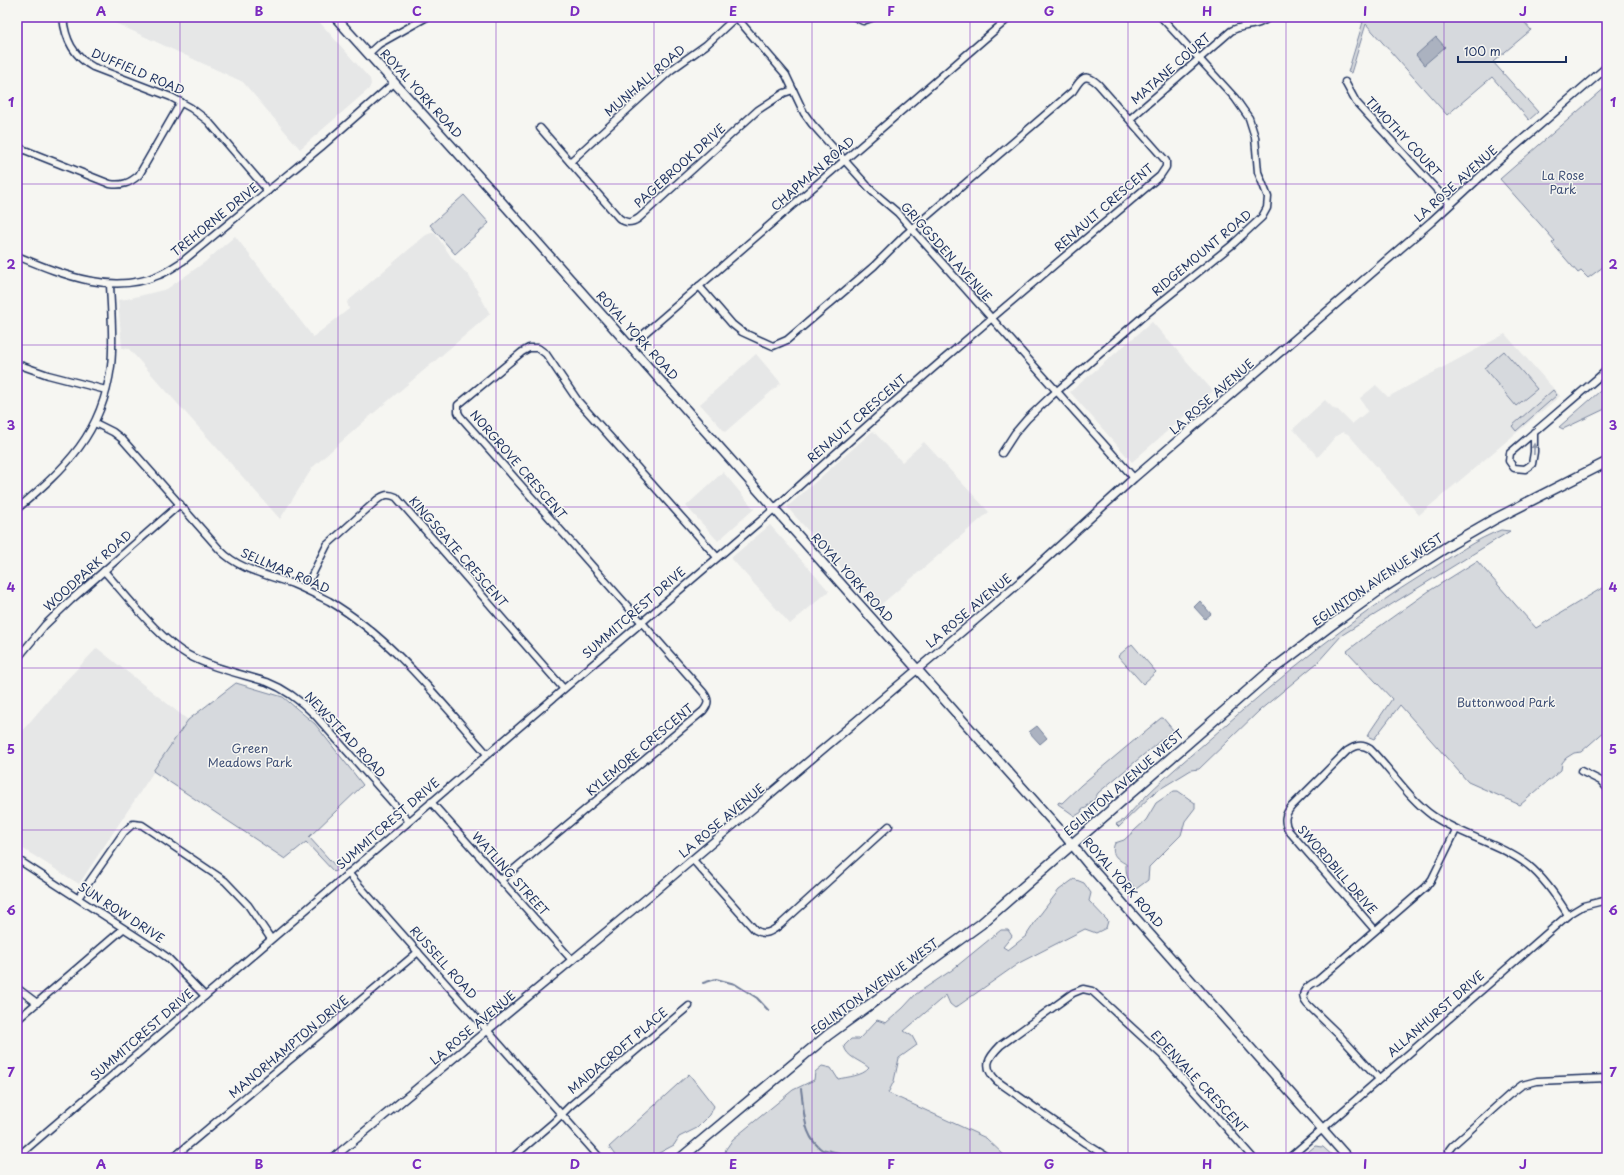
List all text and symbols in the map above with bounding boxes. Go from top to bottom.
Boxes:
text: A [96,1,106,20]
text: B [255,1,264,20]
text: C [412,1,422,20]
text: D [570,1,580,20]
text: E [729,1,737,20]
text: F [887,1,895,20]
text: G [1044,1,1054,20]
text: H [1202,1,1212,20]
text: I [1363,1,1367,20]
text: J [1519,1,1527,20]
street label: MATANE COURT [1126,28,1214,108]
scale bar [1458,38,1566,64]
street label: MUNHALL ROAD [600,40,689,120]
text: 100 m [1464,42,1501,60]
street label: DUFFIELD ROAD [89,43,188,99]
street label: ROYAL YORK ROAD [377,45,467,142]
text: 1 [8,92,14,111]
street label: TIMOTHY COURT [1362,92,1446,181]
text: 1 [1610,92,1616,111]
street label: PAGEBROOK DRIVE [630,119,729,211]
street label: CHAPMAN ROAD [767,132,858,215]
street label: LA ROSE AVENUE [1410,141,1501,226]
street label: RENAULT CRESCENT [1050,158,1158,256]
park label: La Rose Park [1542,166,1584,198]
street label: TREHORNE DRIVE [167,178,262,260]
street label: GRIGGSDEN AVENUE [897,198,996,305]
street label: RIDGEMOUNT ROAD [1147,205,1255,299]
text: 2 [6,254,16,273]
text: 2 [1608,254,1618,273]
street label: ROYAL YORK ROAD [593,287,683,384]
street label: LA ROSE AVENUE [1165,354,1258,438]
street label: RENAULT CRESCENT [803,369,911,467]
street label: NORGROVE CRESCENT [466,406,572,523]
text: 3 [7,415,16,434]
text: 3 [1609,415,1618,434]
one-way arrow [1531,442,1537,455]
street label: KINGSGATE CRESCENT [405,492,513,611]
street label: WOODPARK ROAD [39,526,136,615]
street label: EGLINTON AVENUE WEST [1308,528,1447,630]
street label: ROYAL YORK ROAD [808,529,898,626]
street label: SELLMAR ROAD [238,543,333,597]
street label: SUMMITCREST DRIVE [578,562,689,662]
street label: LA ROSE AVENUE [922,569,1015,652]
text: 4 [7,577,16,596]
text: 4 [1609,577,1618,596]
street label: NEWSTEAD ROAD [301,687,390,781]
park label: Buttonwood Park [1457,693,1555,711]
street label: KYLEMORE CRESCENT [582,699,697,799]
street label: EGLINTON AVENUE WEST [1059,724,1188,840]
text: 5 [7,739,15,758]
park label: Green Meadows Park [208,739,292,771]
text: 5 [1609,739,1617,758]
street label: SUMMITCREST DRIVE [332,773,443,873]
street label: LA ROSE AVENUE [675,779,768,862]
street label: SWORDBILL DRIVE [1294,821,1382,918]
street label: WATLING STREET [468,827,554,920]
street label: ROYAL YORK ROAD [1079,833,1168,932]
street label: SUN ROW DRIVE [75,877,168,947]
text: 6 [6,900,16,919]
text: 6 [1608,900,1618,919]
street label: RUSSELL ROAD [406,922,482,1003]
street label: EGLINTON AVENUE WEST [807,933,943,1039]
street label: ALLANHURST DRIVE [1383,966,1488,1061]
street label: SUMMITCREST DRIVE [86,984,197,1084]
street label: LA ROSE AVENUE [426,986,519,1069]
street label: MANORHAMPTON DRIVE [225,991,352,1102]
street label: MAIDACROFT PLACE [563,1003,672,1098]
street label: EDENVALE CRESCENT [1147,1026,1253,1137]
text: 7 [7,1062,15,1081]
text: 7 [1609,1062,1617,1081]
text: A [96,1154,106,1173]
text: B [255,1154,264,1173]
text: C [412,1154,422,1173]
text: D [570,1154,580,1173]
text: E [729,1154,737,1173]
text: F [887,1154,895,1173]
text: G [1044,1154,1054,1173]
text: H [1202,1154,1212,1173]
text: I [1363,1154,1367,1173]
text: J [1519,1154,1527,1173]

